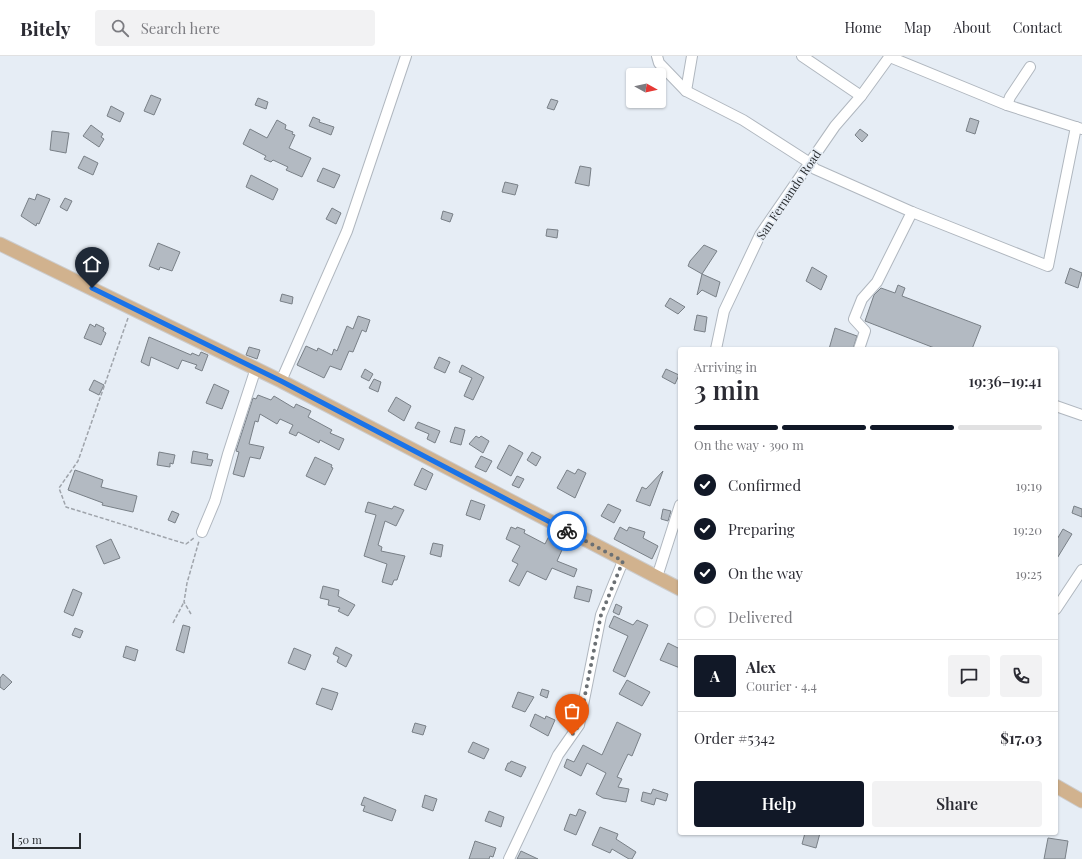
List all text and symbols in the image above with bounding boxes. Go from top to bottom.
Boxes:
search box [95,10,375,46]
text: Bitely [20,15,71,41]
icon: search [109,17,131,39]
text: Search here [141,18,220,38]
text: Home [844,18,882,37]
text: Map [904,18,931,37]
text: About [953,18,991,37]
text: Contact [1013,18,1062,37]
north arrow [626,68,666,108]
map controls [626,68,666,108]
street label: San Fernando Road [752,147,824,242]
pin [75,247,109,288]
icon: home [81,253,103,275]
text: Arriving in [694,358,757,375]
text: 19:36–19:41 [968,371,1042,391]
text: 3 min [694,372,760,407]
text: On the way · 390 m [694,436,804,453]
icon: check [694,474,716,496]
text: Confirmed [728,475,801,495]
text: 19:19 [1016,477,1042,494]
courier [547,511,587,551]
icon: check [694,518,716,540]
text: Preparing [728,519,795,539]
icon: bike [556,520,578,542]
text: 19:20 [1013,521,1042,538]
icon: check [694,562,716,584]
text: On the way [728,563,803,583]
text: 19:25 [1015,565,1042,582]
text: Delivered [728,607,793,627]
button: chat [948,655,990,697]
button: phone [1000,655,1042,697]
text: Alex [746,657,776,677]
text: A [710,666,720,686]
text: Courier · 4.4 [746,677,817,694]
pin [555,694,589,735]
icon: bag [561,700,583,722]
text: Order #5342 [694,728,775,748]
text: $17.03 [1000,728,1042,748]
button: Help [694,781,864,827]
button: Share [872,781,1042,827]
scale bar [12,831,81,850]
text: 50 m [18,832,42,847]

